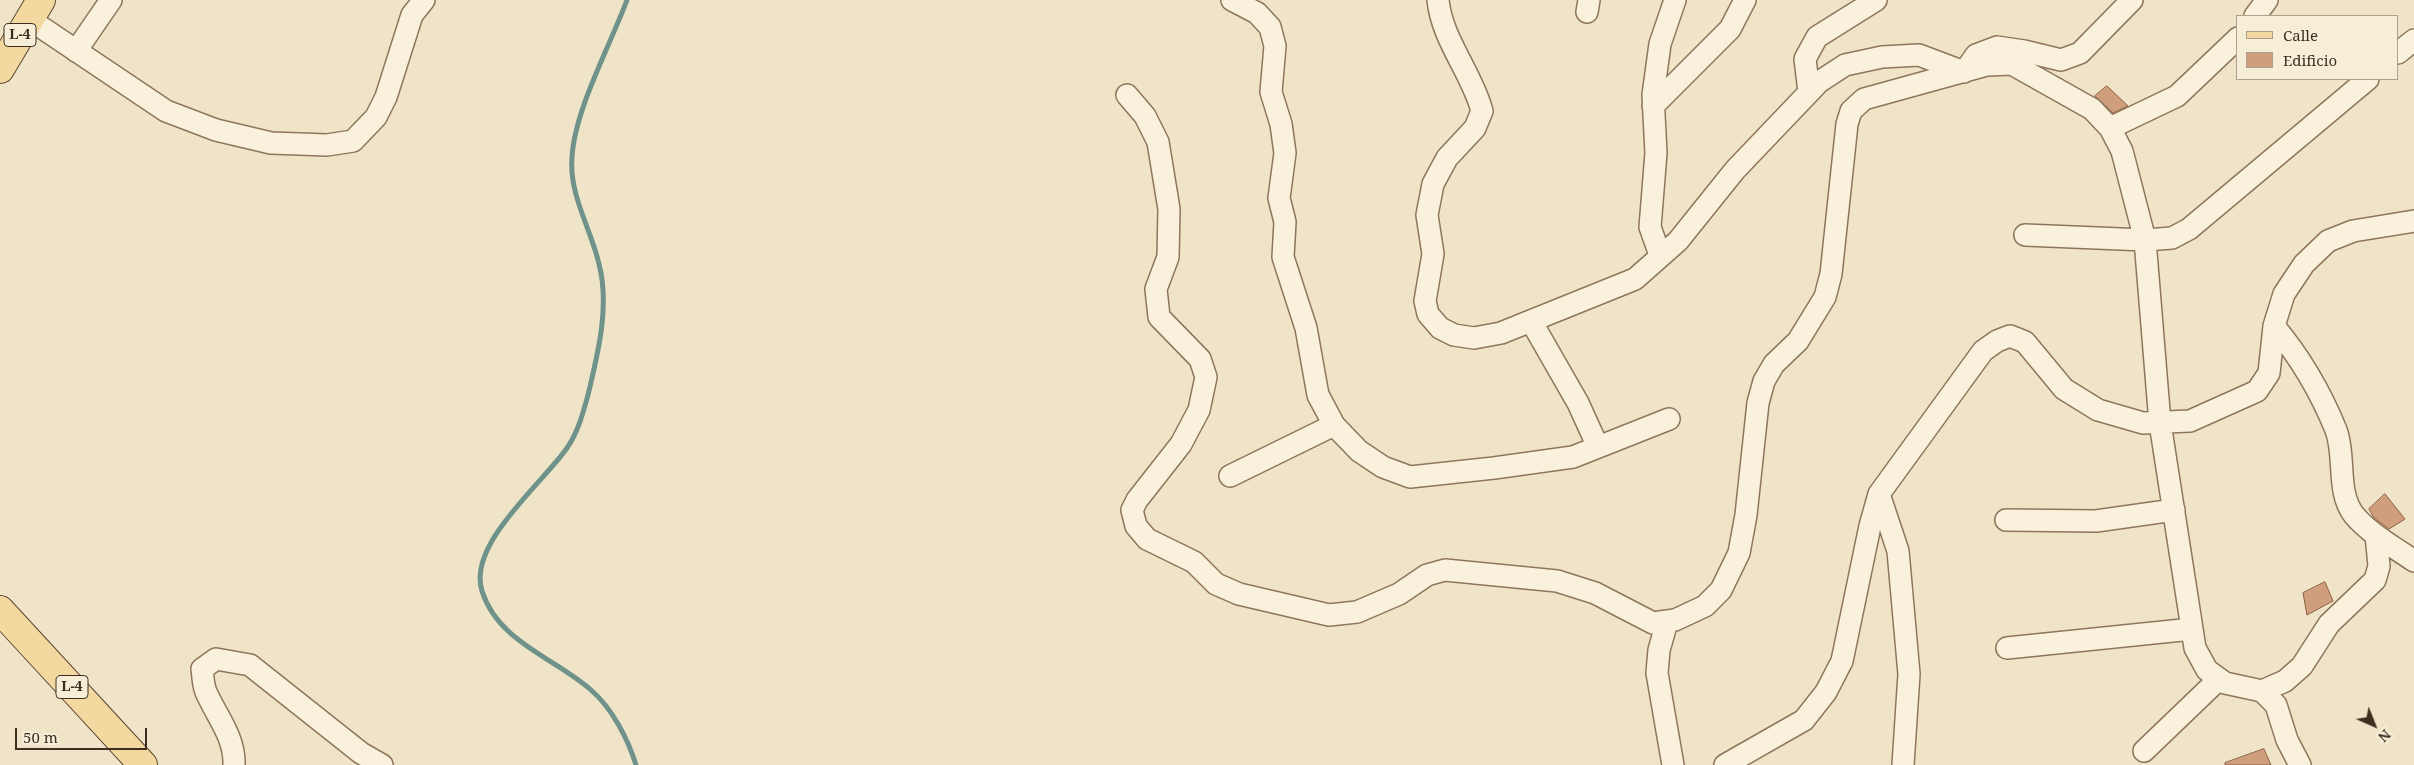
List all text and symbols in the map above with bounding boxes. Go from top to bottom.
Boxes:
legend [2236,15,2399,80]
road number: L-4 [4,24,36,46]
text: Calle [2283,25,2318,45]
text: Edificio [2283,50,2337,70]
road number: L-4 [56,676,88,699]
north arrow [2349,700,2399,750]
scale bar [18,718,150,750]
text: N [2374,725,2395,747]
text: 50 m [23,727,58,747]

